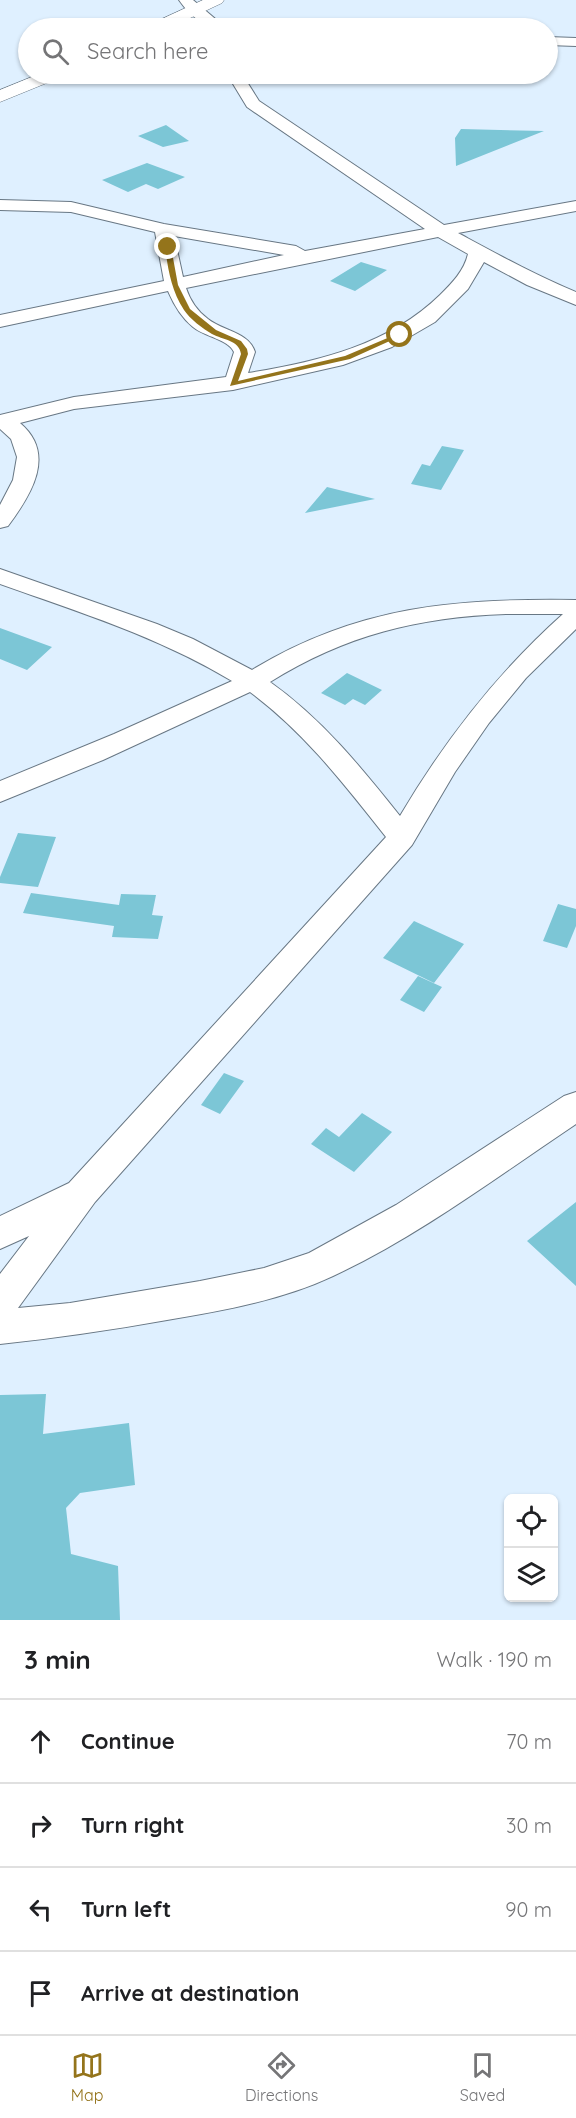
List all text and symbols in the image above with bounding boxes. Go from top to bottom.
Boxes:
search box [18,18,558,84]
icon: search [39,35,72,68]
text: Search here [87,37,208,65]
route end [154,233,180,259]
route start [386,321,412,347]
map controls [504,1494,558,1602]
button: locate [504,1494,558,1548]
button: layers [504,1548,558,1602]
text: 3 min [24,1643,91,1676]
text: Walk · 190 m [436,1647,552,1672]
icon: ahead [24,1725,57,1758]
text: Continue [81,1727,175,1755]
text: 70 m [506,1729,552,1754]
icon: right [24,1809,57,1842]
text: Turn right [81,1811,185,1839]
text: 30 m [506,1813,552,1838]
icon: left [24,1893,57,1926]
text: Turn left [81,1895,171,1923]
text: 90 m [505,1897,552,1922]
icon: arrive [24,1977,57,2010]
text: Arrive at destination [81,1979,299,2007]
tab: Map [71,2049,104,2105]
tab: Directions [245,2049,318,2105]
tab: Saved [460,2049,505,2105]

